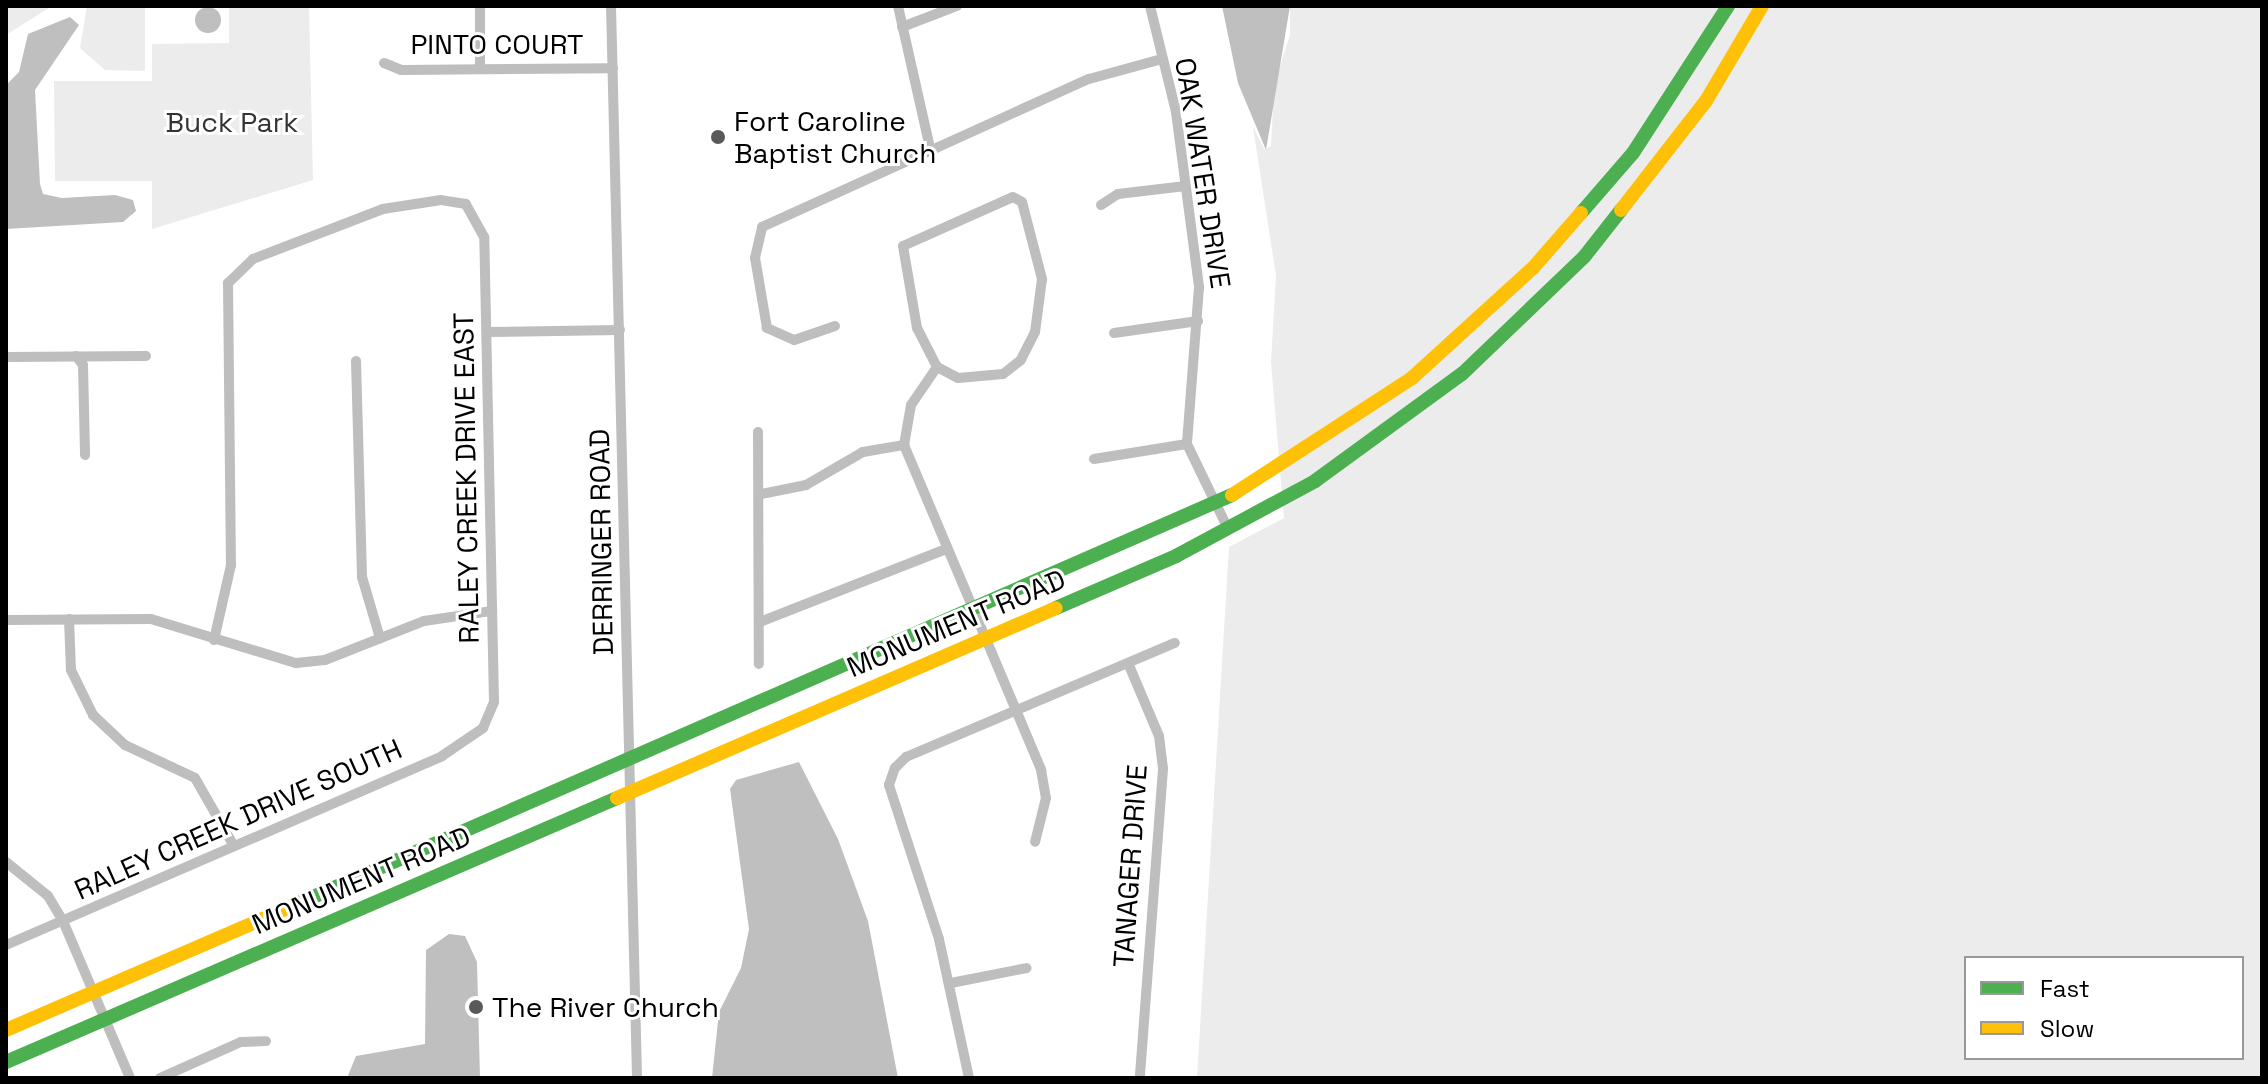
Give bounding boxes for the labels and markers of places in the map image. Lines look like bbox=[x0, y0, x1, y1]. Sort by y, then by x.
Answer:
place label: Fort Caroline Baptist Church bbox=[734, 104, 936, 170]
marker: Fort Caroline Baptist Church bbox=[709, 128, 727, 146]
place label: The River Church bbox=[492, 990, 719, 1024]
marker: The River Church bbox=[467, 998, 485, 1016]

